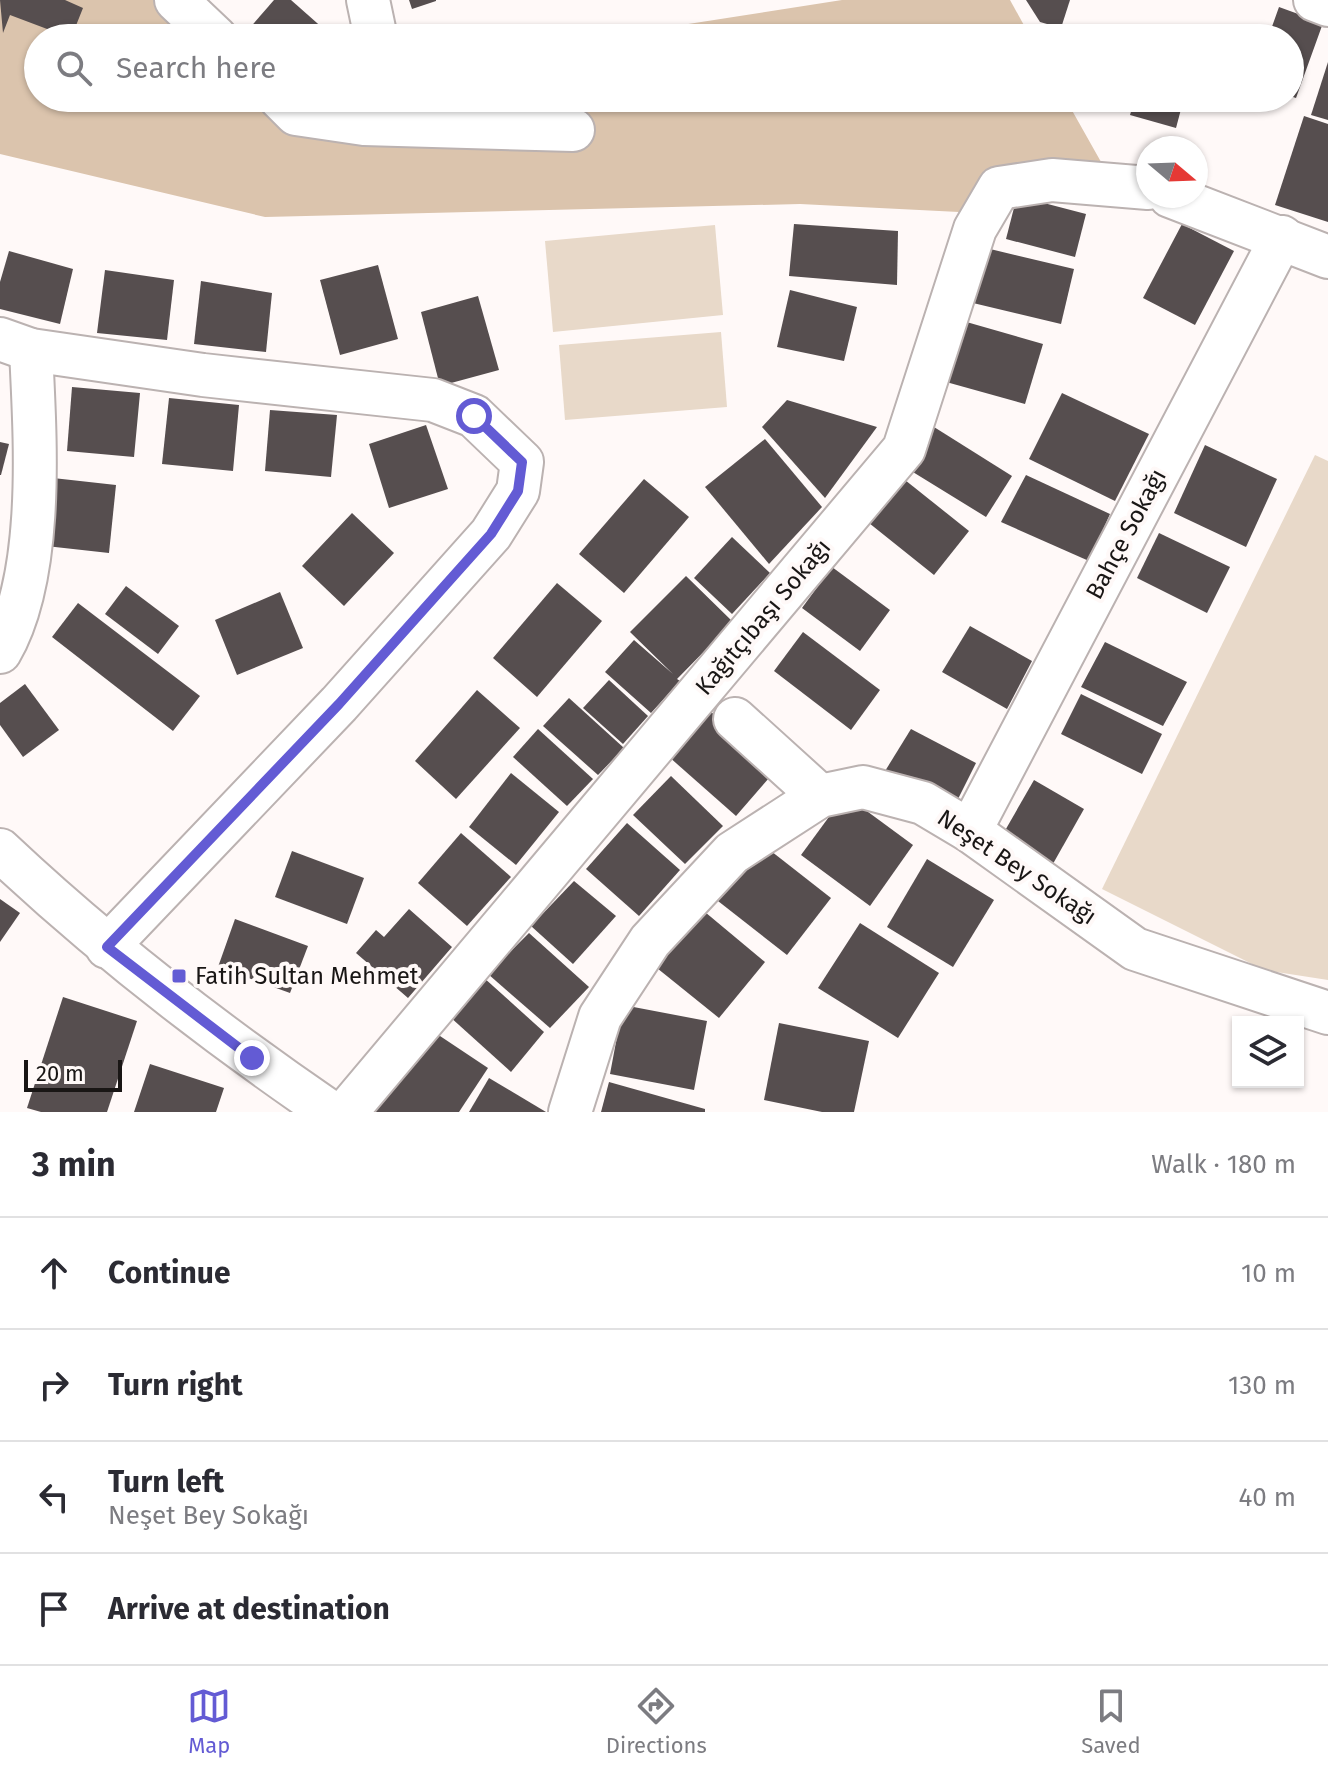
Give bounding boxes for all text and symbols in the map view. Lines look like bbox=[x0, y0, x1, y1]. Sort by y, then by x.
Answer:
search box bbox=[24, 24, 1304, 112]
icon: search bbox=[52, 46, 96, 90]
text: Search here bbox=[116, 50, 276, 86]
north arrow bbox=[1136, 136, 1208, 208]
route start bbox=[456, 398, 492, 434]
street label: Bahçe Sokağı bbox=[1080, 464, 1172, 604]
street label: Kağıtçıbaşı Sokağı bbox=[690, 533, 836, 701]
street label: Neşet Bey Sokağı bbox=[932, 803, 1102, 931]
place label: Fatih Sultan Mehmet bbox=[195, 962, 419, 990]
marker: Fatih Sultan Mehmet bbox=[170, 967, 188, 985]
map controls bbox=[1232, 1016, 1304, 1088]
button: layers bbox=[1232, 1016, 1304, 1088]
route end bbox=[234, 1040, 270, 1076]
scale bar bbox=[24, 1056, 122, 1092]
text: 20 m bbox=[36, 1060, 84, 1087]
text: 3 min bbox=[32, 1144, 116, 1185]
text: Walk · 180 m bbox=[1151, 1149, 1296, 1180]
icon: ahead bbox=[32, 1251, 76, 1295]
text: Continue bbox=[108, 1255, 231, 1291]
text: 10 m bbox=[1241, 1258, 1296, 1289]
icon: right bbox=[32, 1363, 76, 1407]
text: Turn right bbox=[108, 1367, 243, 1403]
text: 130 m bbox=[1228, 1370, 1296, 1401]
text: Turn left bbox=[108, 1464, 224, 1500]
icon: left bbox=[32, 1475, 76, 1519]
text: 40 m bbox=[1238, 1482, 1296, 1513]
text: Neşet Bey Sokağı bbox=[108, 1500, 309, 1531]
icon: arrive bbox=[32, 1587, 76, 1631]
text: Arrive at destination bbox=[108, 1591, 390, 1627]
tab: Map bbox=[187, 1684, 231, 1759]
tab: Directions bbox=[606, 1684, 707, 1759]
tab: Saved bbox=[1081, 1684, 1141, 1759]

